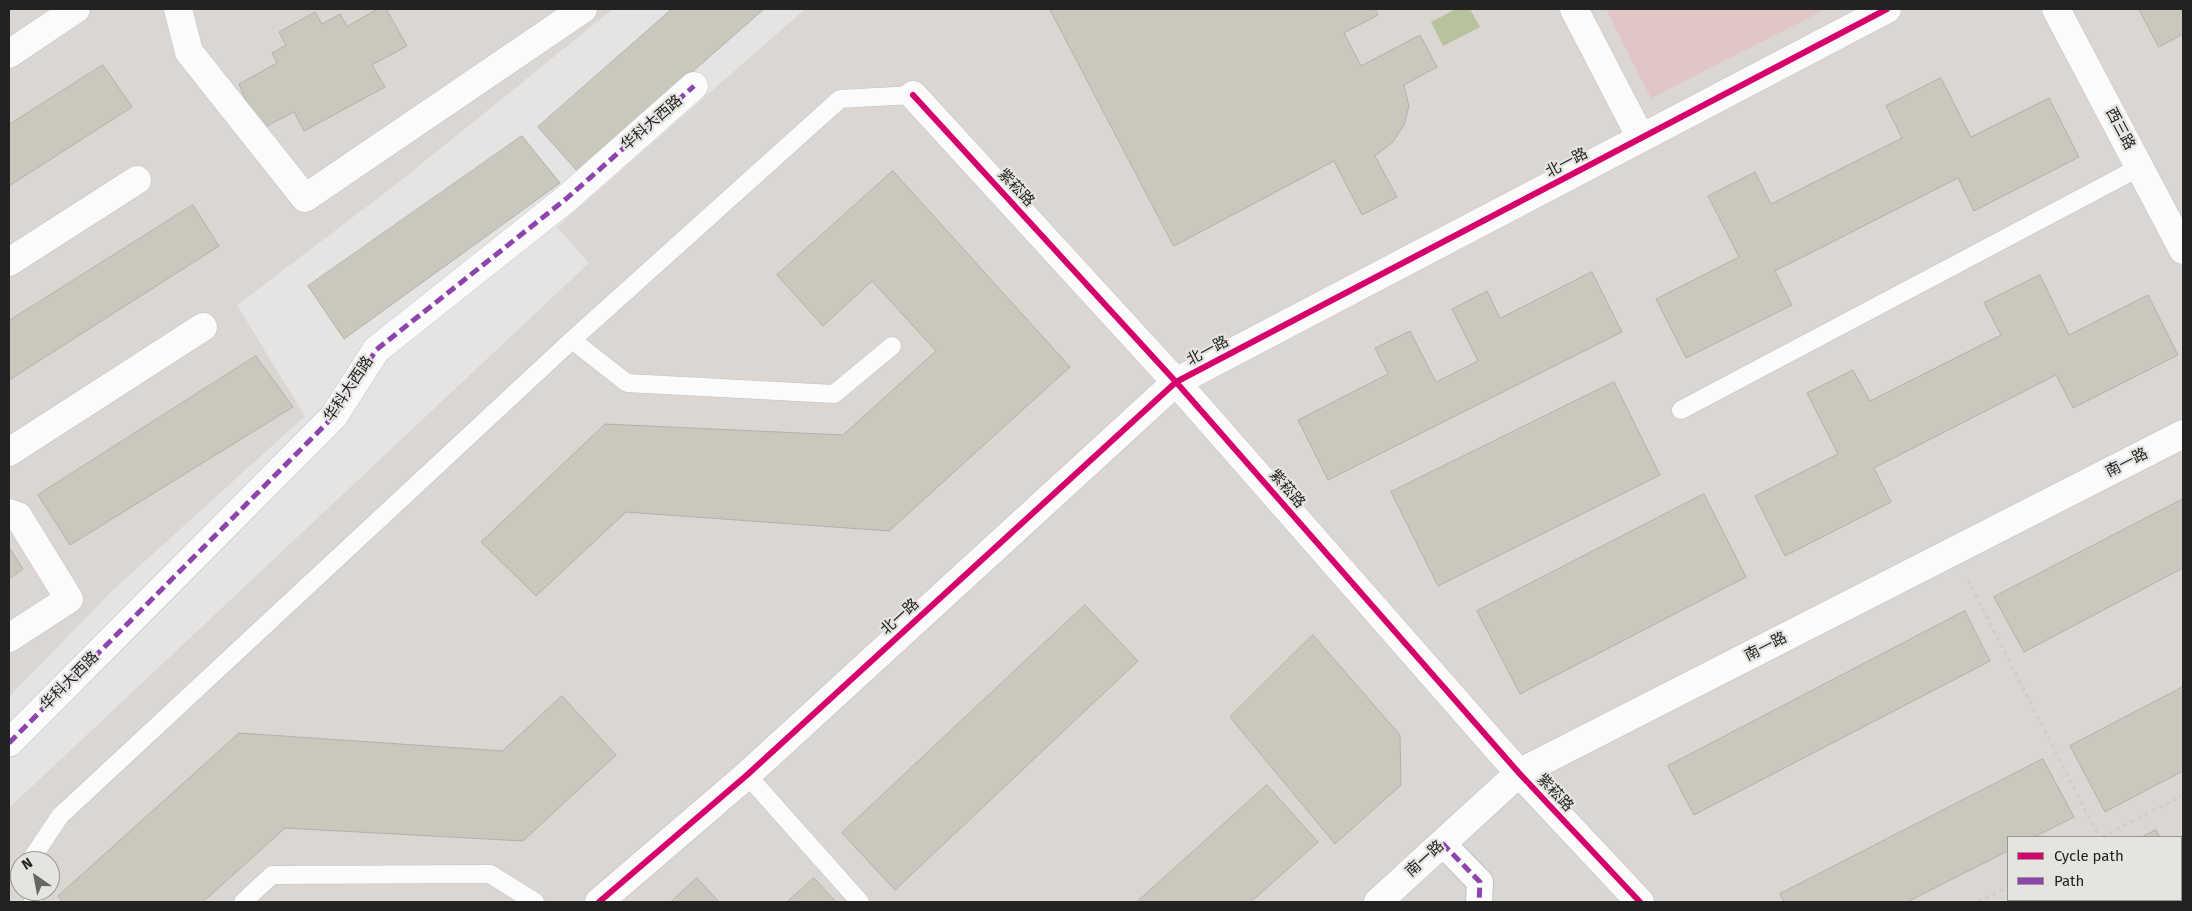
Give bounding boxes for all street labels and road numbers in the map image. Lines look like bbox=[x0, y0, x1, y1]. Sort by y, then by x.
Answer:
street label: 华科大西路 bbox=[618, 92, 686, 154]
street label: 西三路 bbox=[2101, 105, 2139, 153]
street label: 北一路 bbox=[1543, 144, 1591, 182]
street label: 紫菘路 bbox=[994, 165, 1038, 211]
street label: 北一路 bbox=[1184, 332, 1232, 370]
street label: 华科大西路 bbox=[321, 353, 377, 425]
street label: 南一路 bbox=[2103, 445, 2151, 481]
street label: 紫菘路 bbox=[1265, 466, 1309, 512]
street label: 北一路 bbox=[877, 595, 923, 639]
street label: 南一路 bbox=[1742, 629, 1790, 665]
street label: 华科大西路 bbox=[37, 648, 103, 714]
street label: 紫菘路 bbox=[1533, 770, 1577, 816]
street label: 南一路 bbox=[1402, 837, 1448, 881]

